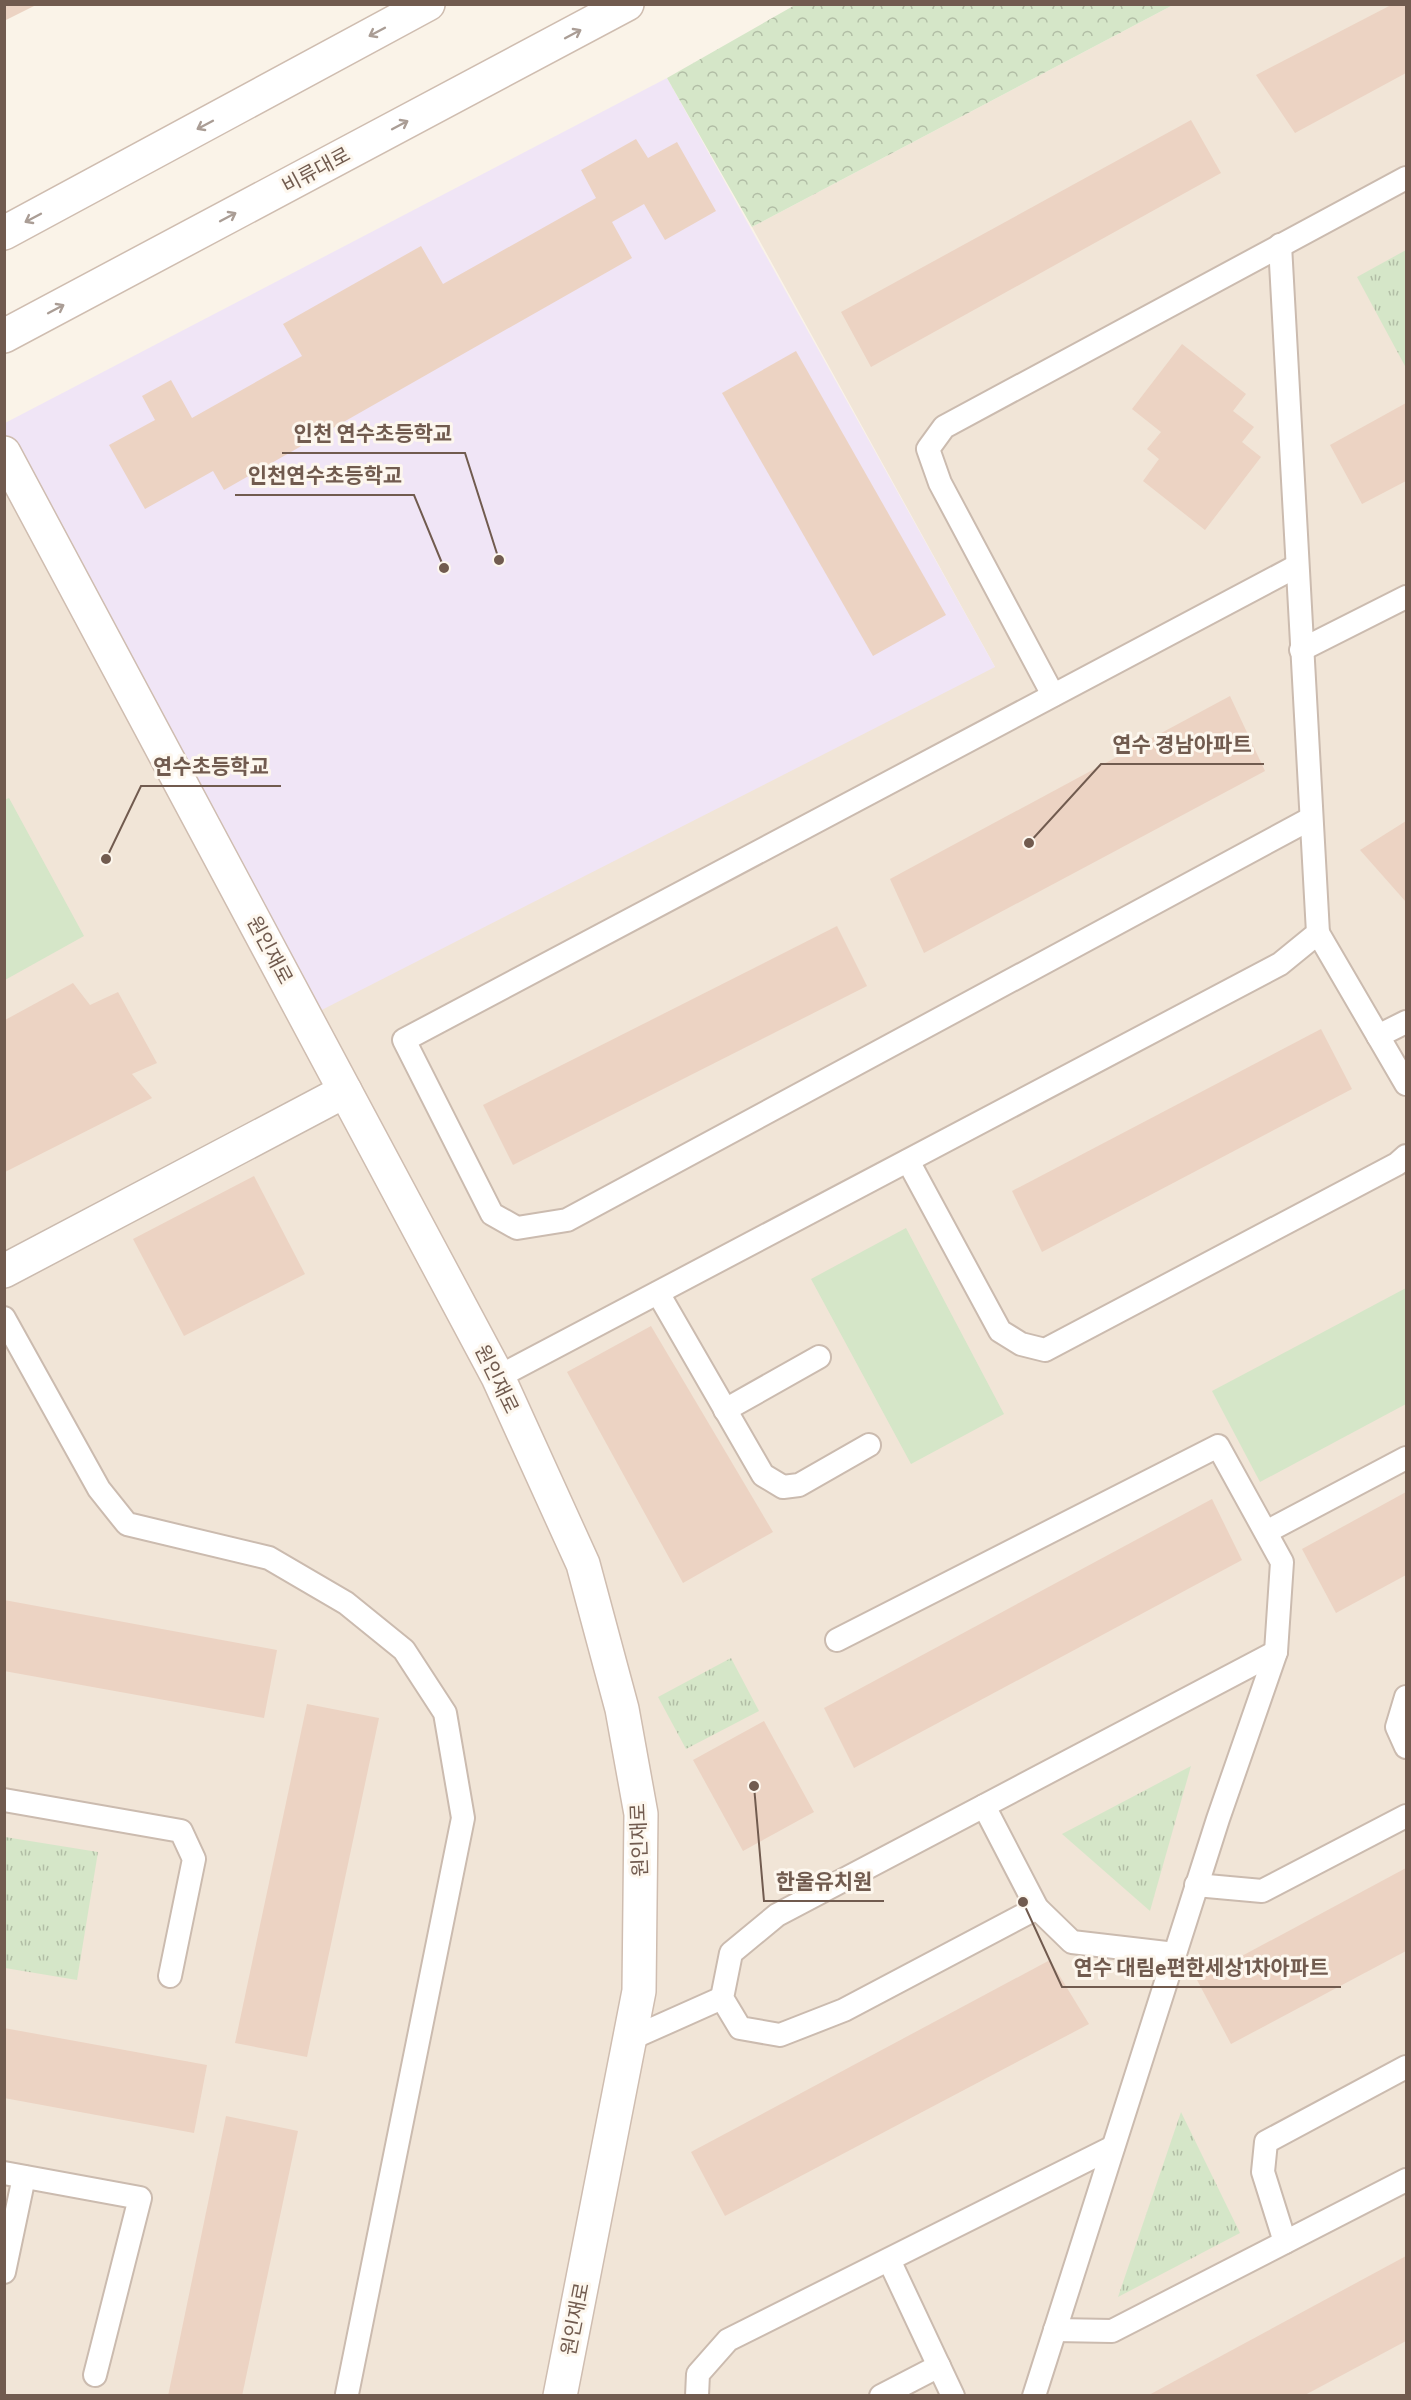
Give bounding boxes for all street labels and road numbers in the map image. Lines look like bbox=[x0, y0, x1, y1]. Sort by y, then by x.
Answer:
street label: 비류대로 bbox=[277, 141, 354, 197]
street label: 원인재로 bbox=[243, 911, 299, 988]
street label: 원인재로 bbox=[471, 1340, 525, 1417]
street label: 원인재로 bbox=[625, 1803, 651, 1877]
street label: 원인재로 bbox=[555, 2280, 593, 2357]

